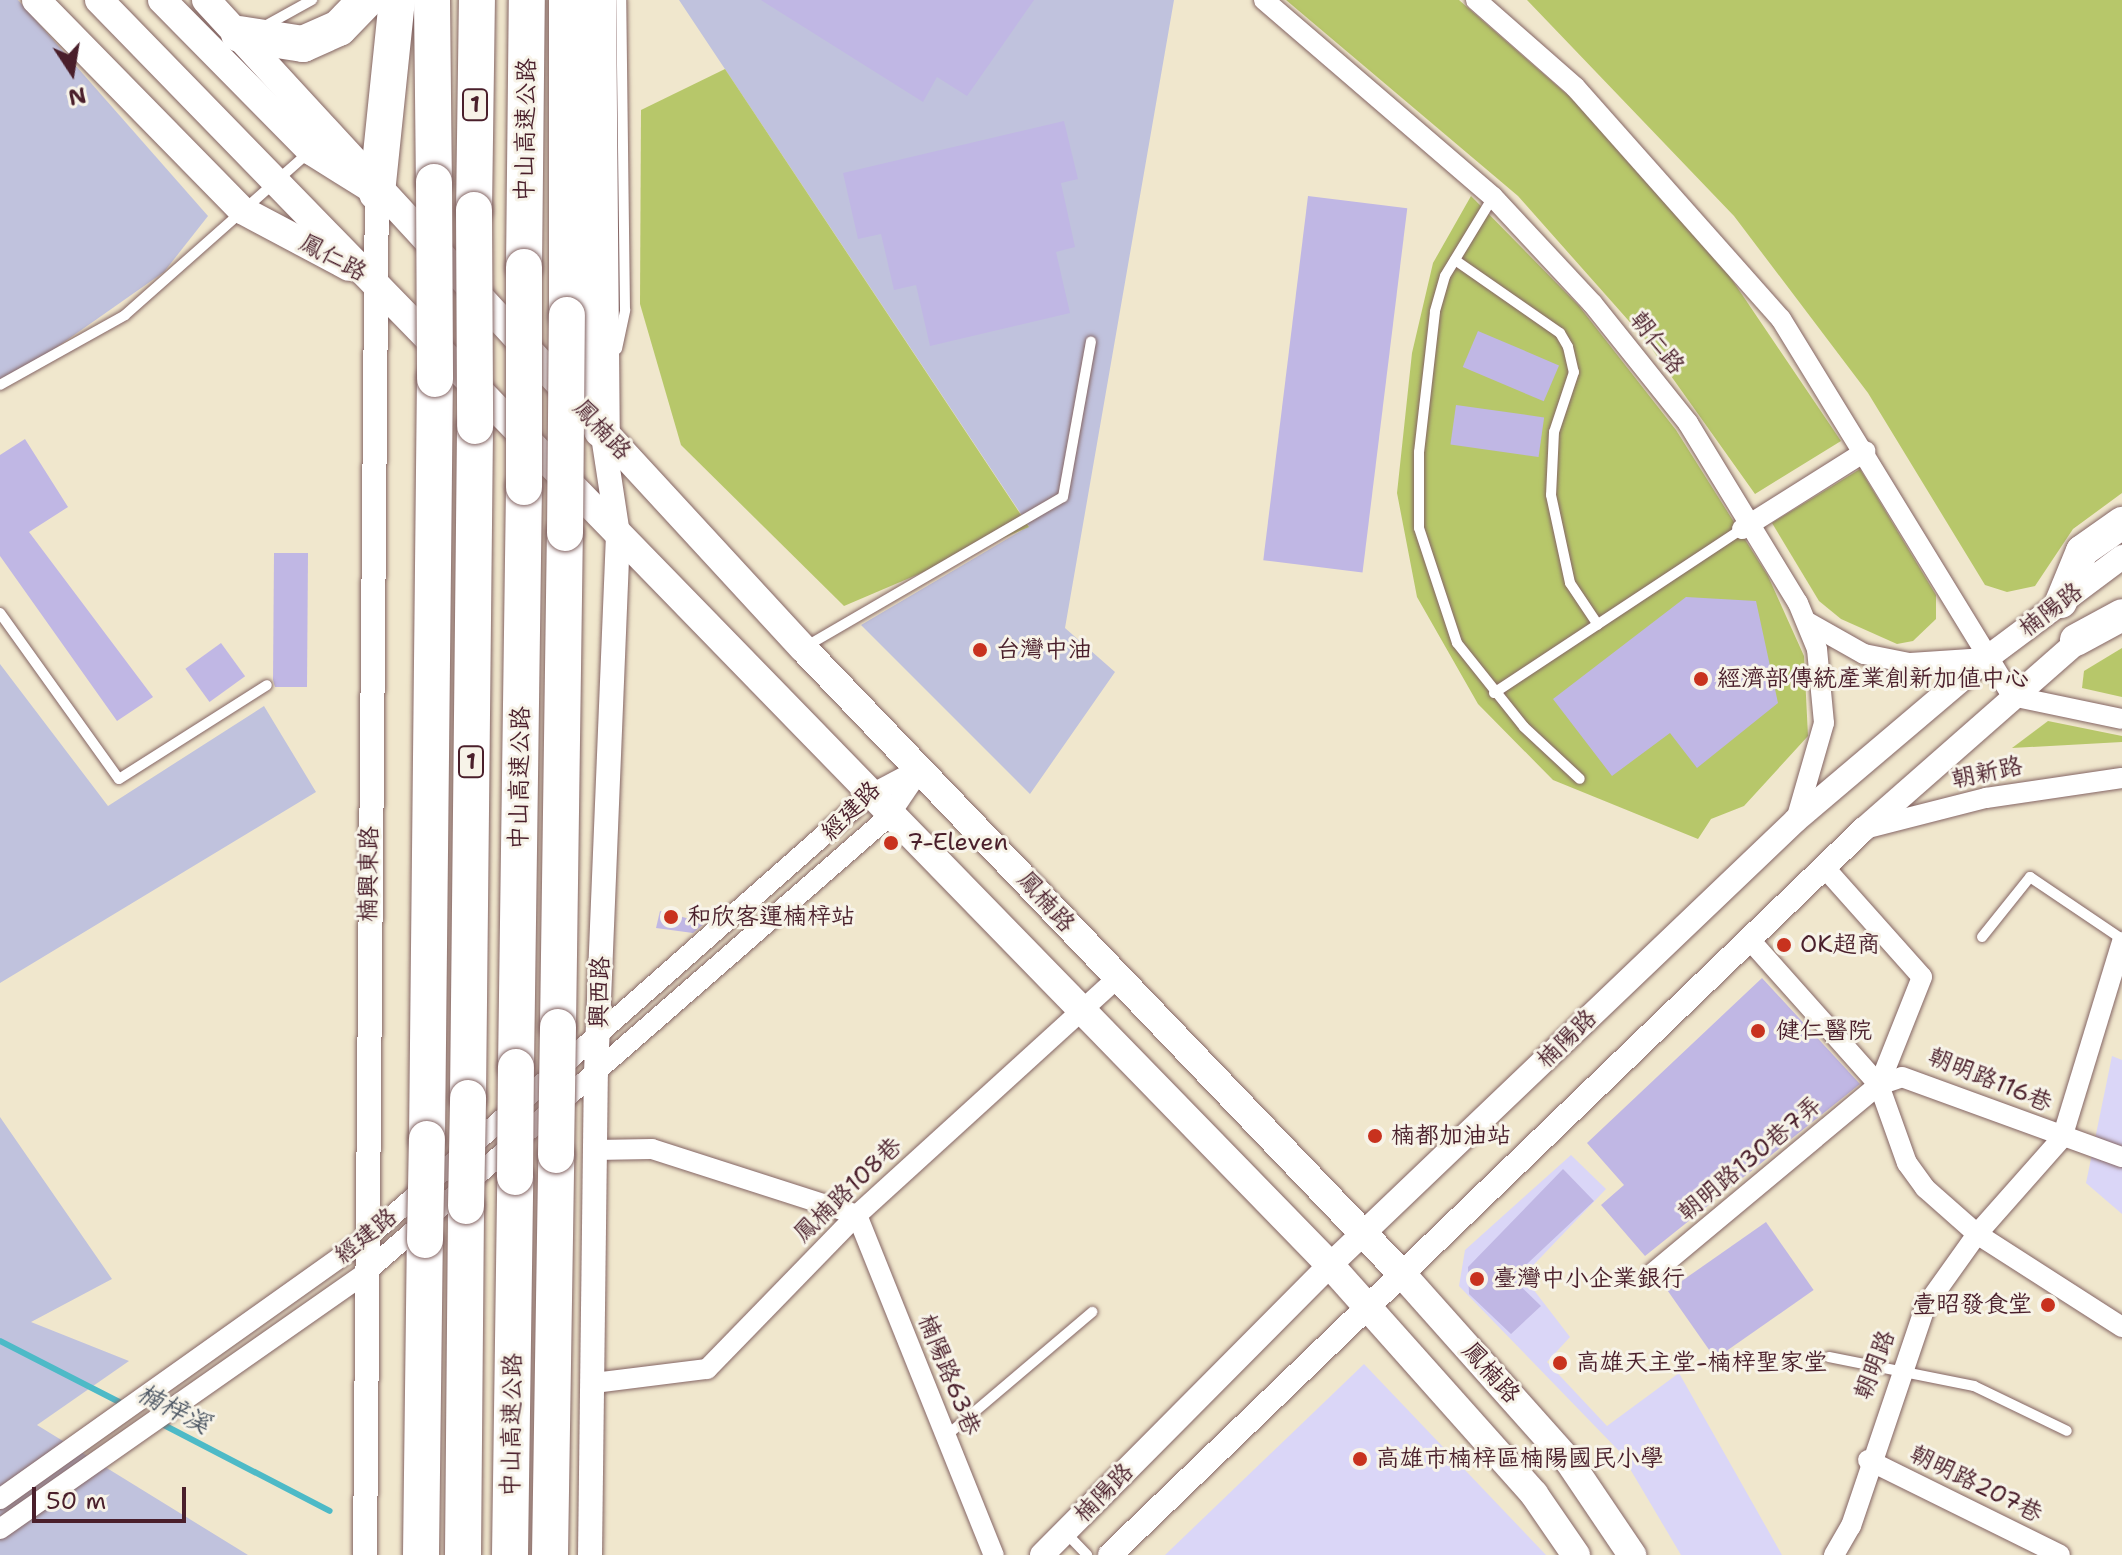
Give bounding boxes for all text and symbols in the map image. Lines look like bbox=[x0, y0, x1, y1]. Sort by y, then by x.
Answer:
north arrow bbox=[32, 32, 112, 112]
street label: 中山高速公路 bbox=[510, 58, 542, 202]
text: N bbox=[66, 80, 89, 112]
road number: 1 bbox=[461, 87, 489, 123]
street label: 鳳仁路 bbox=[294, 228, 372, 288]
street label: 朝仁路 bbox=[1623, 306, 1691, 380]
street label: 鳳楠路 bbox=[567, 394, 637, 466]
street label: 楠陽路 bbox=[2014, 577, 2088, 643]
place label: 台灣中油 bbox=[996, 636, 1092, 664]
marker: 台灣中油 bbox=[971, 641, 989, 659]
place label: 經濟部傳統產業創新加值中心 bbox=[1717, 665, 2029, 693]
marker: 經濟部傳統產業創新加值中心 bbox=[1692, 670, 1710, 688]
street label: 中山高速公路 bbox=[504, 706, 536, 850]
road number: 1 bbox=[457, 744, 485, 780]
street label: 朝新路 bbox=[1949, 751, 2025, 795]
street label: 經建路 bbox=[815, 775, 887, 847]
street label: 楠興東路 bbox=[354, 826, 384, 922]
place label: 7-Eleven bbox=[907, 829, 1008, 857]
marker: 7-Eleven bbox=[882, 834, 900, 852]
street label: 鳳楠路 bbox=[1011, 866, 1081, 938]
place label: 和欣客運楠梓站 bbox=[687, 903, 855, 931]
marker: 和欣客運楠梓站 bbox=[662, 908, 680, 926]
place label: OK超商 bbox=[1800, 931, 1881, 959]
marker: OK超商 bbox=[1775, 936, 1793, 954]
street label: 興西路 bbox=[584, 956, 616, 1028]
street label: 楠陽路 bbox=[1531, 1004, 1603, 1074]
place label: 健仁醫院 bbox=[1776, 1017, 1872, 1045]
marker: 健仁醫院 bbox=[1747, 1020, 1769, 1042]
street label: 朝明路116巷 bbox=[1924, 1042, 2056, 1118]
street label: 朝明路130巷7弄 bbox=[1672, 1090, 1828, 1228]
place label: 楠都加油站 bbox=[1391, 1122, 1511, 1150]
marker: 楠都加油站 bbox=[1366, 1127, 1384, 1145]
street label: 鳳楠路108巷 bbox=[788, 1131, 908, 1249]
street label: 經建路 bbox=[329, 1202, 403, 1270]
place label: 臺灣中小企業銀行 bbox=[1493, 1265, 1685, 1293]
marker: 臺灣中小企業銀行 bbox=[1468, 1270, 1486, 1288]
place label: 壹昭發食堂 bbox=[1912, 1291, 2032, 1319]
marker: 壹昭發食堂 bbox=[2039, 1296, 2057, 1314]
street label: 楠陽路63巷 bbox=[912, 1310, 986, 1440]
street label: 朝明路 bbox=[1849, 1326, 1901, 1404]
street label: 鳳楠路 bbox=[1456, 1337, 1526, 1409]
place label: 高雄天主堂-楠梓聖家堂 bbox=[1576, 1349, 1828, 1377]
street label: 中山高速公路 bbox=[496, 1353, 528, 1497]
marker: 高雄天主堂-楠梓聖家堂 bbox=[1551, 1354, 1569, 1372]
water label: 楠梓溪 bbox=[132, 1376, 216, 1440]
street label: 朝明路207巷 bbox=[1905, 1439, 2047, 1529]
place label: 高雄市楠梓區楠陽國民小學 bbox=[1376, 1445, 1664, 1473]
marker: 高雄市楠梓區楠陽國民小學 bbox=[1351, 1450, 1369, 1468]
street label: 楠陽路 bbox=[1068, 1457, 1140, 1529]
scale bar bbox=[36, 1471, 190, 1521]
text: 50 m bbox=[46, 1485, 106, 1517]

